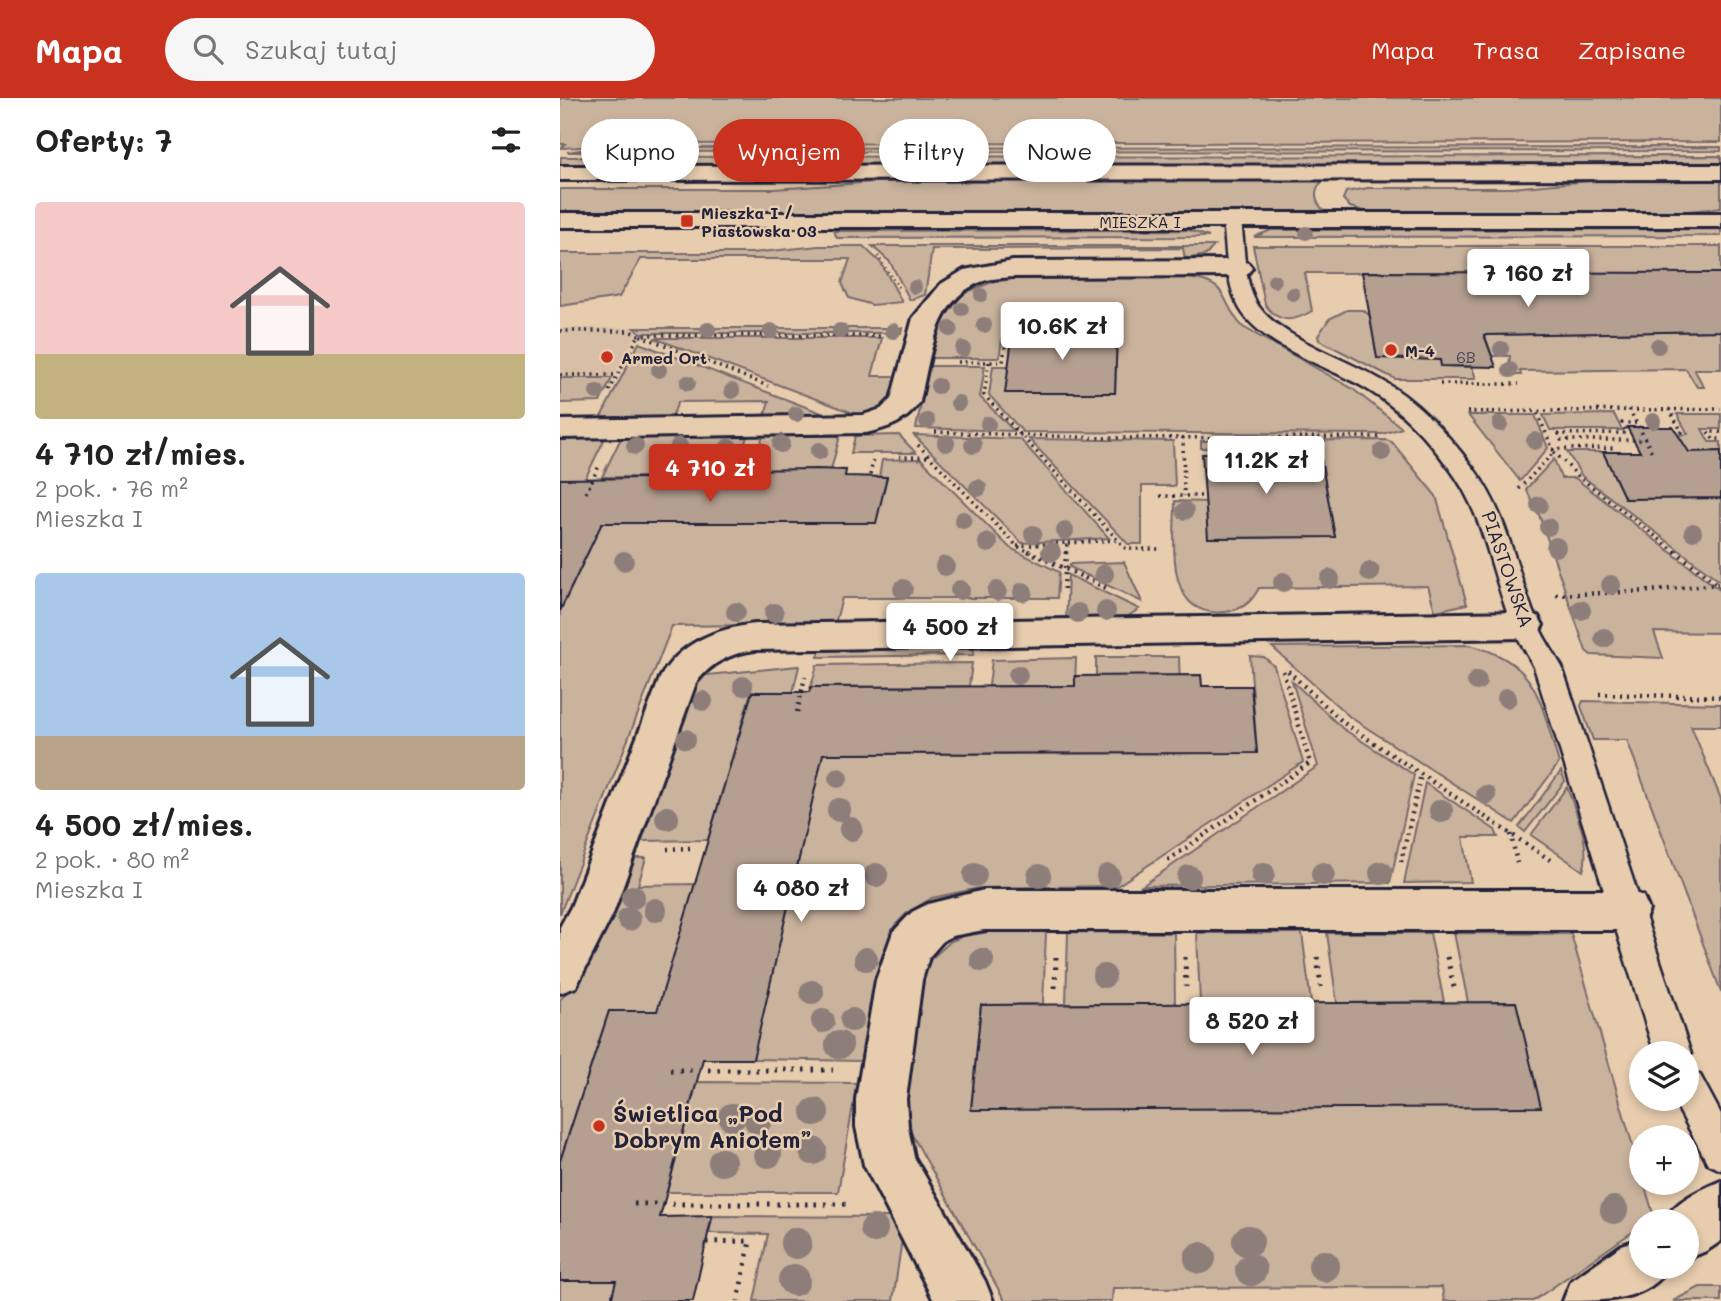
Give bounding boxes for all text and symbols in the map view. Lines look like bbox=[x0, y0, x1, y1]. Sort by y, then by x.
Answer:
search box bbox=[165, 18, 655, 81]
text: Mapa bbox=[35, 28, 123, 71]
icon: search bbox=[189, 30, 227, 68]
text: Szukaj tutaj bbox=[245, 32, 397, 66]
text: Mapa bbox=[1371, 34, 1435, 65]
text: Trasa bbox=[1473, 34, 1540, 65]
text: Zapisane bbox=[1578, 34, 1686, 65]
chip: Kupno bbox=[581, 119, 699, 182]
chip: Wynajem bbox=[713, 119, 865, 182]
chip: Filtry bbox=[879, 119, 989, 182]
chip: Nowe bbox=[1003, 119, 1116, 182]
text: Oferty: 7 bbox=[35, 120, 172, 160]
icon: filters bbox=[487, 121, 525, 159]
place label: Mieszka I / Piastowska 03 bbox=[701, 202, 817, 241]
street label: MIESZKA I bbox=[1099, 211, 1181, 232]
marker: Mieszka I / Piastowska 03 bbox=[679, 213, 695, 229]
icon: home bbox=[217, 248, 343, 374]
pin: 7 160 zł bbox=[1456, 250, 1600, 309]
text: 7 160 zł bbox=[1483, 257, 1573, 287]
pin: 10.6K zł bbox=[990, 302, 1134, 362]
text: 10.6K zł bbox=[1017, 310, 1107, 340]
place label: M-4 bbox=[1405, 340, 1435, 361]
marker: M-4 bbox=[1383, 342, 1399, 358]
house number: 6B bbox=[1456, 346, 1476, 367]
place label: Armed Ort bbox=[621, 347, 707, 368]
marker: Armed Ort bbox=[599, 349, 615, 365]
text: 4 710 zł/mies. bbox=[35, 433, 246, 473]
pin: 11.2K zł bbox=[1194, 436, 1338, 496]
pin: 4 710 zł bbox=[638, 444, 782, 504]
text: 11.2K zł bbox=[1224, 444, 1309, 474]
text: 4 710 zł bbox=[665, 452, 755, 482]
text: 2 pok. · 76 m² bbox=[35, 473, 188, 503]
text: Mieszka I bbox=[35, 503, 143, 533]
street label: PIASTOWSKA bbox=[1476, 508, 1540, 630]
pin: 4 500 zł bbox=[878, 603, 1022, 663]
text: 4 500 zł bbox=[902, 611, 998, 641]
icon: home bbox=[217, 619, 343, 745]
text: 4 500 zł/mies. bbox=[35, 804, 253, 844]
text: 2 pok. · 80 m² bbox=[35, 844, 189, 874]
pin: 4 080 zł bbox=[729, 864, 873, 924]
text: 4 080 zł bbox=[753, 872, 849, 902]
text: Mieszka I bbox=[35, 874, 143, 904]
pin: 8 520 zł bbox=[1180, 998, 1324, 1057]
text: 8 520 zł bbox=[1205, 1005, 1299, 1035]
map controls bbox=[1629, 1041, 1699, 1279]
button: layers bbox=[1629, 1041, 1699, 1111]
place label: Świetlica „Pod Dobrym Aniołem” bbox=[613, 1098, 812, 1154]
marker: Świetlica „Pod Dobrym Aniołem” bbox=[591, 1118, 607, 1134]
button: + bbox=[1629, 1125, 1699, 1195]
button: − bbox=[1629, 1209, 1699, 1279]

